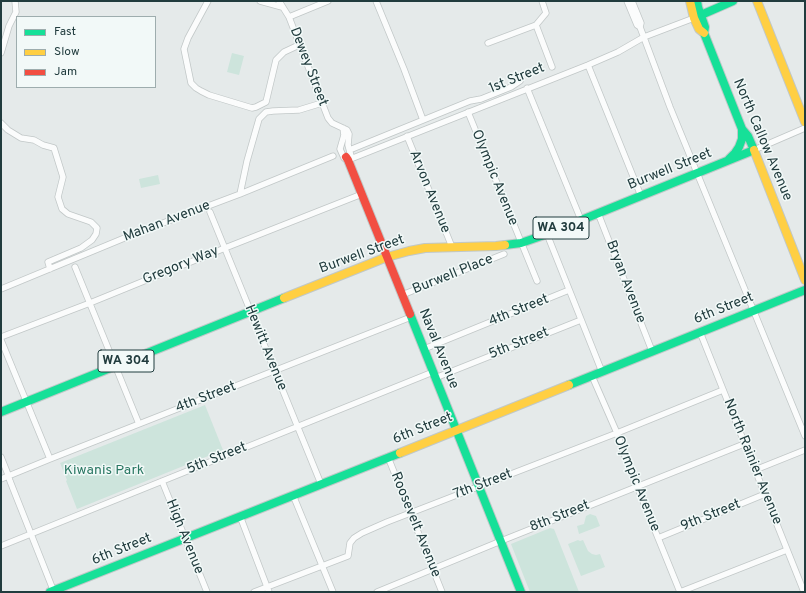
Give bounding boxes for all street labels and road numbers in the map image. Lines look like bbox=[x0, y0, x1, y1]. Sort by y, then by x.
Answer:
street label: Dewey Street bbox=[285, 25, 331, 109]
street label: 1st Street bbox=[487, 60, 547, 98]
street label: North Callow Avenue bbox=[729, 76, 795, 204]
street label: Olympic Avenue bbox=[467, 128, 521, 228]
street label: Burwell Street bbox=[625, 146, 715, 194]
street label: Arvon Avenue bbox=[405, 148, 453, 236]
street label: Mahan Avenue bbox=[121, 198, 213, 246]
road number: WA 304 bbox=[533, 217, 589, 239]
street label: Burwell Street bbox=[317, 232, 407, 278]
street label: Bryan Avenue bbox=[601, 238, 649, 326]
street label: Gregory Way bbox=[141, 243, 221, 289]
street label: Burwell Place bbox=[410, 251, 496, 299]
street label: 6th Street bbox=[692, 289, 756, 329]
street label: 4th Street bbox=[486, 291, 552, 331]
street label: Hewitt Avenue bbox=[240, 303, 290, 393]
street label: Naval Avenue bbox=[414, 307, 462, 391]
street label: 5th Street bbox=[486, 324, 552, 364]
road number: WA 304 bbox=[98, 350, 154, 372]
street label: 4th Street bbox=[173, 379, 239, 417]
street label: North Rainier Avenue bbox=[719, 397, 785, 527]
street label: 6th Street bbox=[391, 409, 455, 449]
street label: Olympic Avenue bbox=[609, 434, 663, 534]
street label: 5th Street bbox=[184, 439, 250, 479]
street label: 7th Street bbox=[451, 466, 515, 504]
street label: Roosevelt Avenue bbox=[386, 470, 444, 580]
street label: 9th Street bbox=[679, 496, 743, 536]
street label: High Avenue bbox=[161, 497, 207, 577]
street label: 8th Street bbox=[528, 497, 592, 537]
street label: 6th Street bbox=[90, 530, 154, 570]

